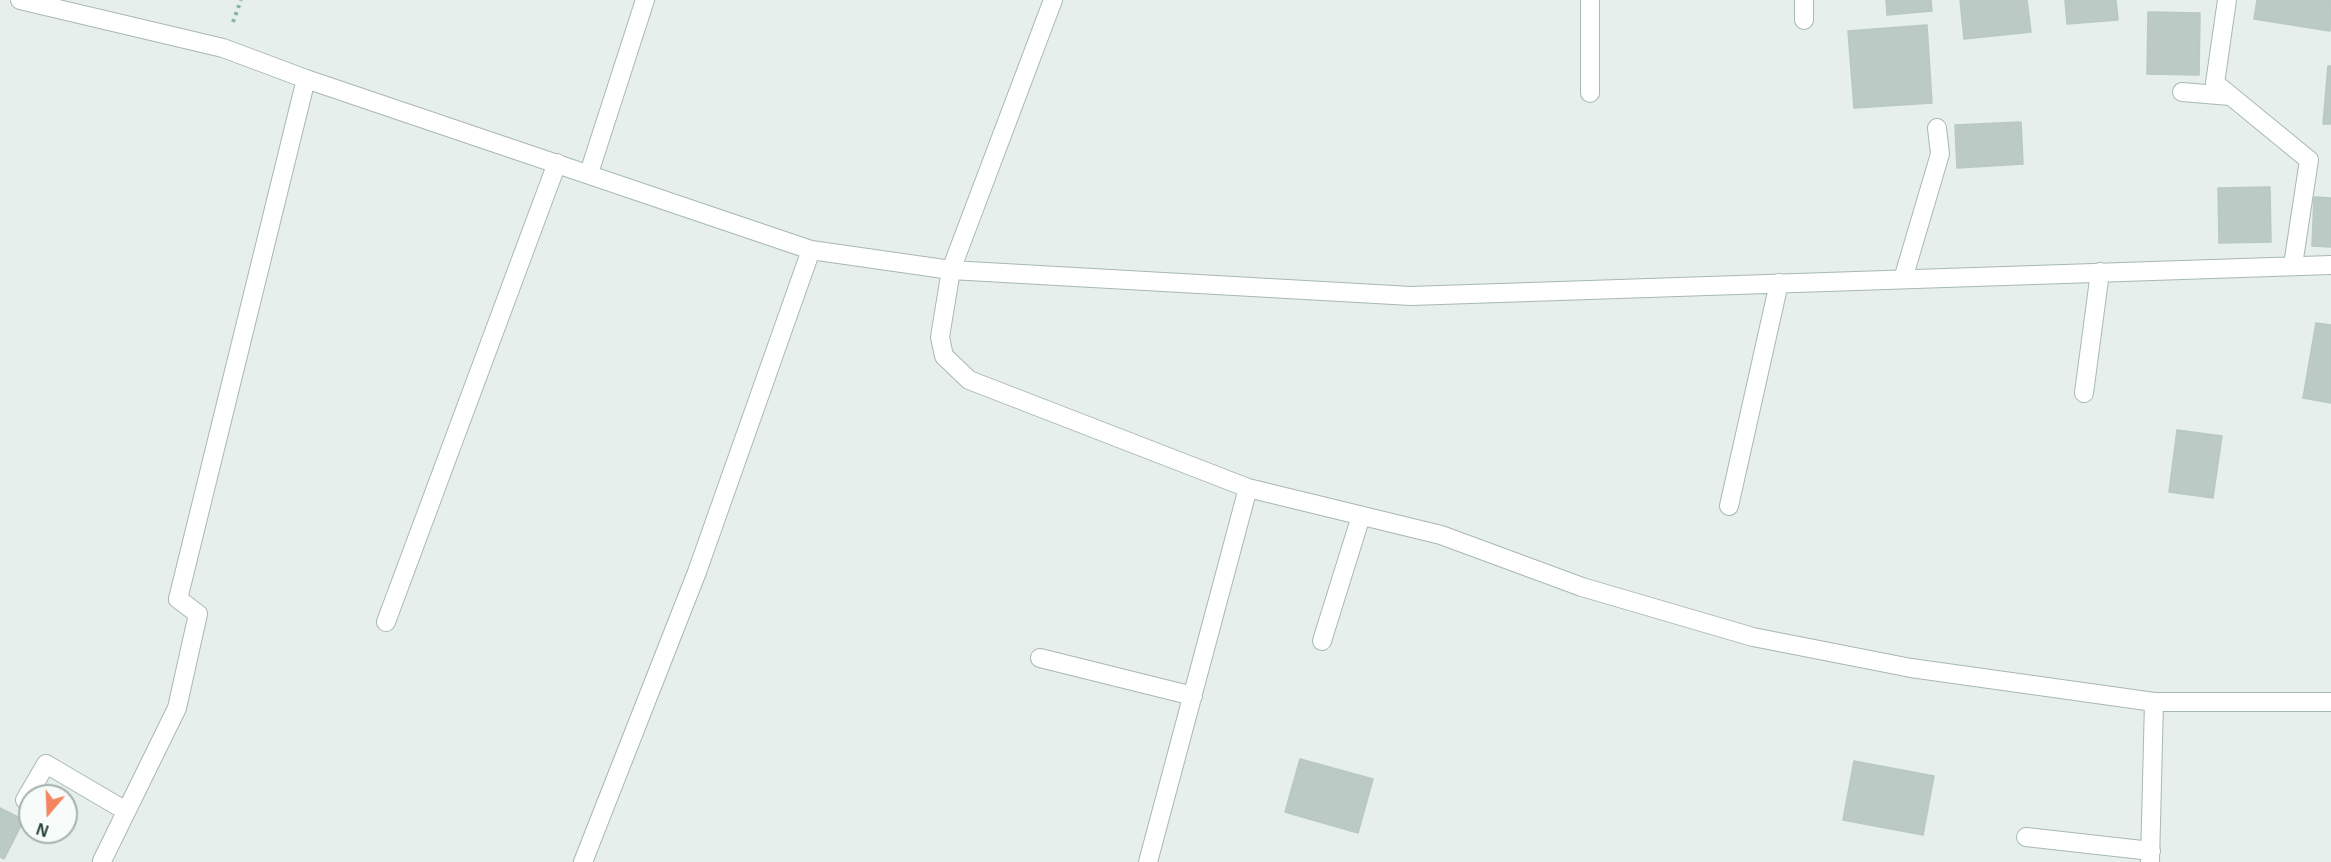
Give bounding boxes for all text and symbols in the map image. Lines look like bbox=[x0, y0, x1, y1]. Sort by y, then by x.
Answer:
north arrow bbox=[18, 784, 78, 844]
text: N bbox=[34, 820, 51, 840]

